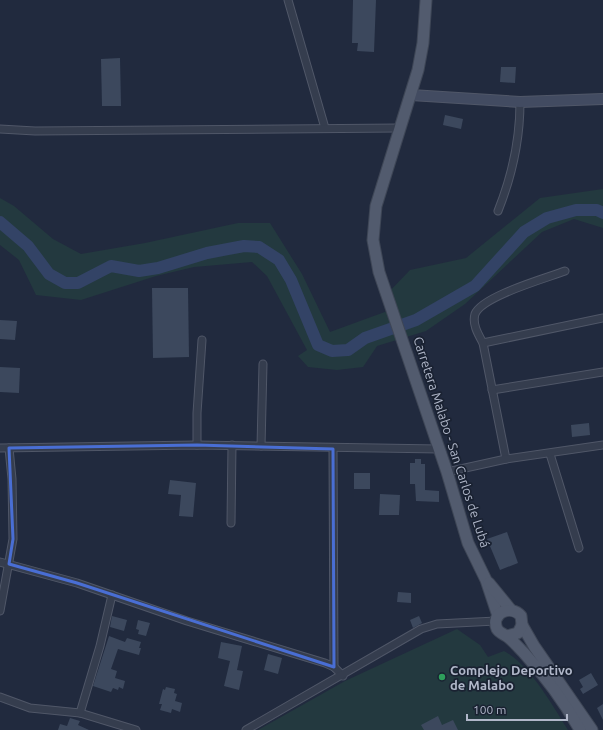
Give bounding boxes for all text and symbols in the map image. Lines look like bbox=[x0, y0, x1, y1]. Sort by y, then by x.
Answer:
street label: Carretera Malabo - San Carlos de Lubá bbox=[411, 335, 493, 549]
place label: Complejo Deportivo de Malabo bbox=[450, 663, 573, 692]
marker: Complejo Deportivo de Malabo bbox=[437, 672, 447, 682]
scale bar bbox=[467, 696, 567, 722]
text: 100 m bbox=[473, 703, 506, 716]

